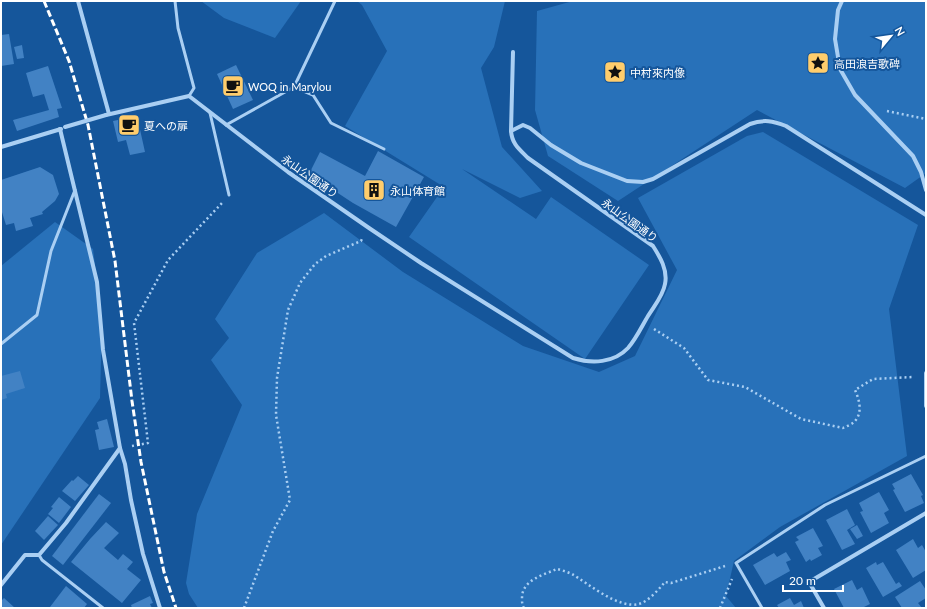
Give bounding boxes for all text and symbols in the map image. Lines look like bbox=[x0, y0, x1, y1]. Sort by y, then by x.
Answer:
north arrow bbox=[871, 16, 911, 56]
text: N bbox=[892, 24, 908, 38]
place icon: 高田浪吉歌碑 bbox=[805, 50, 831, 76]
place label: 高田浪吉歌碑 bbox=[834, 57, 900, 70]
place icon: 中村來内像 bbox=[602, 59, 628, 85]
place label: 中村來内像 bbox=[630, 66, 685, 79]
cafe icon: WOQ in Marylou bbox=[220, 73, 246, 99]
place label: WOQ in Marylou bbox=[248, 80, 331, 93]
cafe icon: 夏への扉 bbox=[116, 112, 142, 138]
place label: 夏への扉 bbox=[144, 119, 188, 132]
street label: 永山公園通り bbox=[279, 152, 341, 200]
building icon: 永山体育館 bbox=[361, 177, 387, 203]
place label: 永山体育館 bbox=[390, 184, 445, 197]
street label: 永山公園通り bbox=[599, 195, 661, 245]
scale bar bbox=[783, 567, 843, 593]
text: 20 m bbox=[789, 573, 816, 588]

